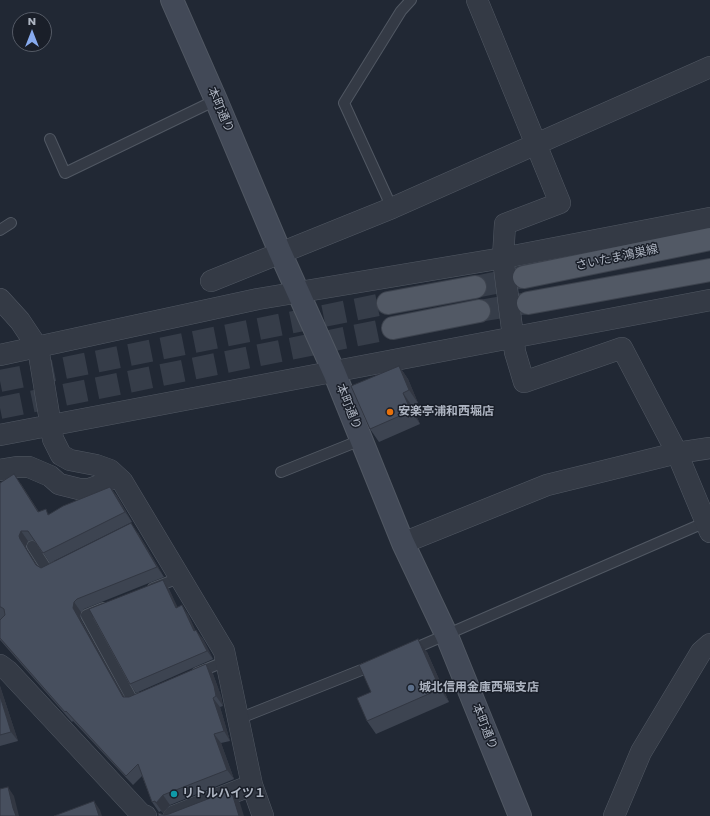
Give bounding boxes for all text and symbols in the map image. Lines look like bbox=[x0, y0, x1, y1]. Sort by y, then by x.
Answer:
north arrow bbox=[12, 12, 52, 52]
text: N bbox=[28, 13, 36, 29]
street label: 本町通り bbox=[204, 85, 236, 135]
street label: さいたま鴻巣線 bbox=[574, 242, 660, 274]
street label: 本町通り bbox=[332, 382, 364, 432]
place label: 安楽亭浦和西堀店 bbox=[398, 405, 494, 419]
marker: 安楽亭浦和西堀店 bbox=[385, 407, 395, 417]
place label: 城北信用金庫西堀支店 bbox=[419, 681, 539, 695]
marker: 城北信用金庫西堀支店 bbox=[406, 683, 416, 693]
street label: 本町通り bbox=[468, 702, 500, 752]
place label: リトルハイツ１ bbox=[182, 787, 266, 801]
marker: リトルハイツ１ bbox=[169, 789, 179, 799]

